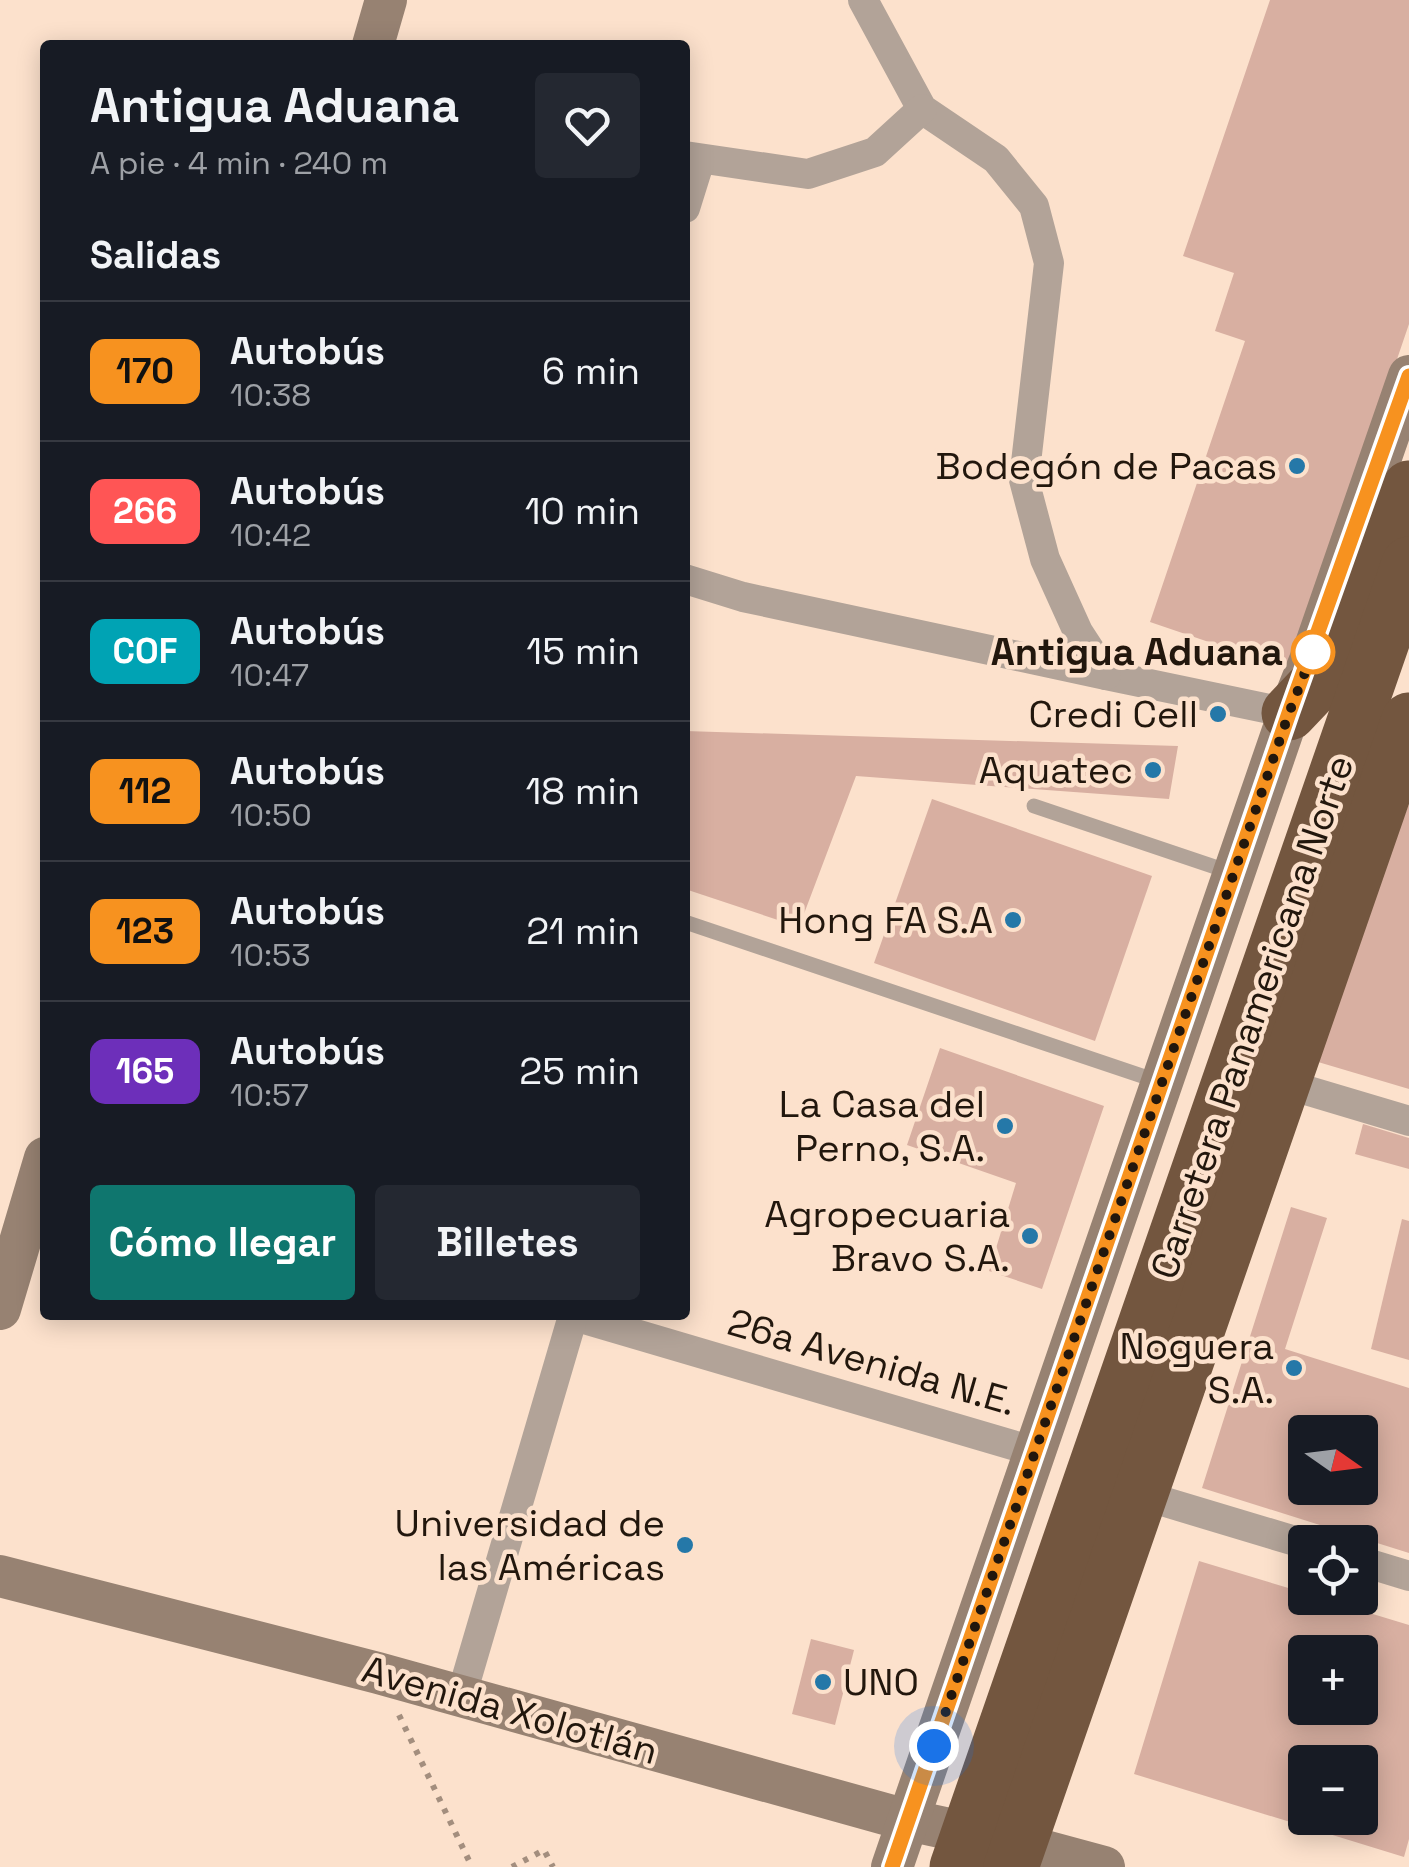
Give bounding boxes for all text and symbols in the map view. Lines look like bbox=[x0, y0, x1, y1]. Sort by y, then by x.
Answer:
button: heart bbox=[535, 73, 640, 178]
text: Antigua Aduana bbox=[90, 75, 459, 136]
text: A pie · 4 min · 240 m bbox=[90, 143, 388, 183]
text: Salidas bbox=[90, 231, 221, 279]
text: Autobús bbox=[230, 327, 385, 375]
text: 6 min bbox=[542, 347, 640, 395]
text: 170 bbox=[116, 349, 174, 393]
text: 10:38 bbox=[230, 375, 311, 415]
place label: Bodegón de Pacas bbox=[936, 442, 1277, 490]
marker: Bodegón de Pacas bbox=[1286, 455, 1308, 477]
text: Autobús bbox=[230, 467, 385, 515]
text: 10 min bbox=[525, 487, 640, 535]
text: 266 bbox=[113, 489, 177, 533]
text: 10:42 bbox=[230, 515, 311, 555]
text: Autobús bbox=[230, 607, 385, 655]
text: 15 min bbox=[526, 627, 640, 675]
place label: Antigua Aduana bbox=[991, 628, 1283, 676]
text: COF bbox=[113, 629, 177, 673]
marker: Antigua Aduana bbox=[1292, 631, 1334, 673]
text: 10:47 bbox=[230, 655, 309, 695]
place label: Credi Cell bbox=[1028, 690, 1198, 738]
marker: Credi Cell bbox=[1207, 703, 1229, 725]
place label: Aquatec bbox=[979, 746, 1133, 794]
text: Autobús bbox=[230, 747, 385, 795]
street label: Carretera Panamericana Norte bbox=[1140, 749, 1364, 1285]
marker: Aquatec bbox=[1142, 759, 1164, 781]
text: 18 min bbox=[525, 767, 640, 815]
text: 112 bbox=[119, 769, 171, 813]
text: 10:50 bbox=[230, 795, 312, 835]
text: Autobús bbox=[230, 887, 385, 935]
place label: Hong FA S.A bbox=[778, 896, 993, 944]
text: 21 min bbox=[526, 907, 640, 955]
text: 123 bbox=[116, 909, 174, 953]
marker: Hong FA S.A bbox=[1002, 909, 1024, 931]
text: 10:53 bbox=[230, 935, 310, 975]
text: Autobús bbox=[230, 1027, 385, 1075]
text: 25 min bbox=[519, 1047, 640, 1095]
text: 165 bbox=[116, 1049, 174, 1093]
text: 10:57 bbox=[230, 1075, 309, 1115]
place label: La Casa del Perno, S.A. bbox=[779, 1080, 985, 1172]
marker: La Casa del Perno, S.A. bbox=[994, 1115, 1016, 1137]
button: Cómo llegar bbox=[90, 1185, 355, 1300]
button: Billetes bbox=[375, 1185, 640, 1300]
place label: Agropecuaria Bravo S.A. bbox=[764, 1190, 1010, 1282]
marker: Agropecuaria Bravo S.A. bbox=[1019, 1225, 1041, 1247]
street label: 26a Avenida N.E. bbox=[722, 1298, 1022, 1426]
place label: Noguera S.A. bbox=[1120, 1322, 1274, 1414]
marker: Noguera S.A. bbox=[1283, 1357, 1305, 1379]
north arrow bbox=[1288, 1415, 1378, 1505]
map controls bbox=[1288, 1415, 1378, 1835]
place label: Universidad de las Américas bbox=[395, 1499, 665, 1591]
button: locate bbox=[1288, 1525, 1378, 1615]
marker: Universidad de las Américas bbox=[674, 1534, 696, 1556]
button: + bbox=[1288, 1635, 1378, 1725]
street label: Avenida Xolotlán bbox=[357, 1645, 663, 1775]
place label: UNO bbox=[843, 1658, 919, 1706]
marker: UNO bbox=[812, 1671, 834, 1693]
your location bbox=[909, 1721, 959, 1771]
button: − bbox=[1288, 1745, 1378, 1835]

